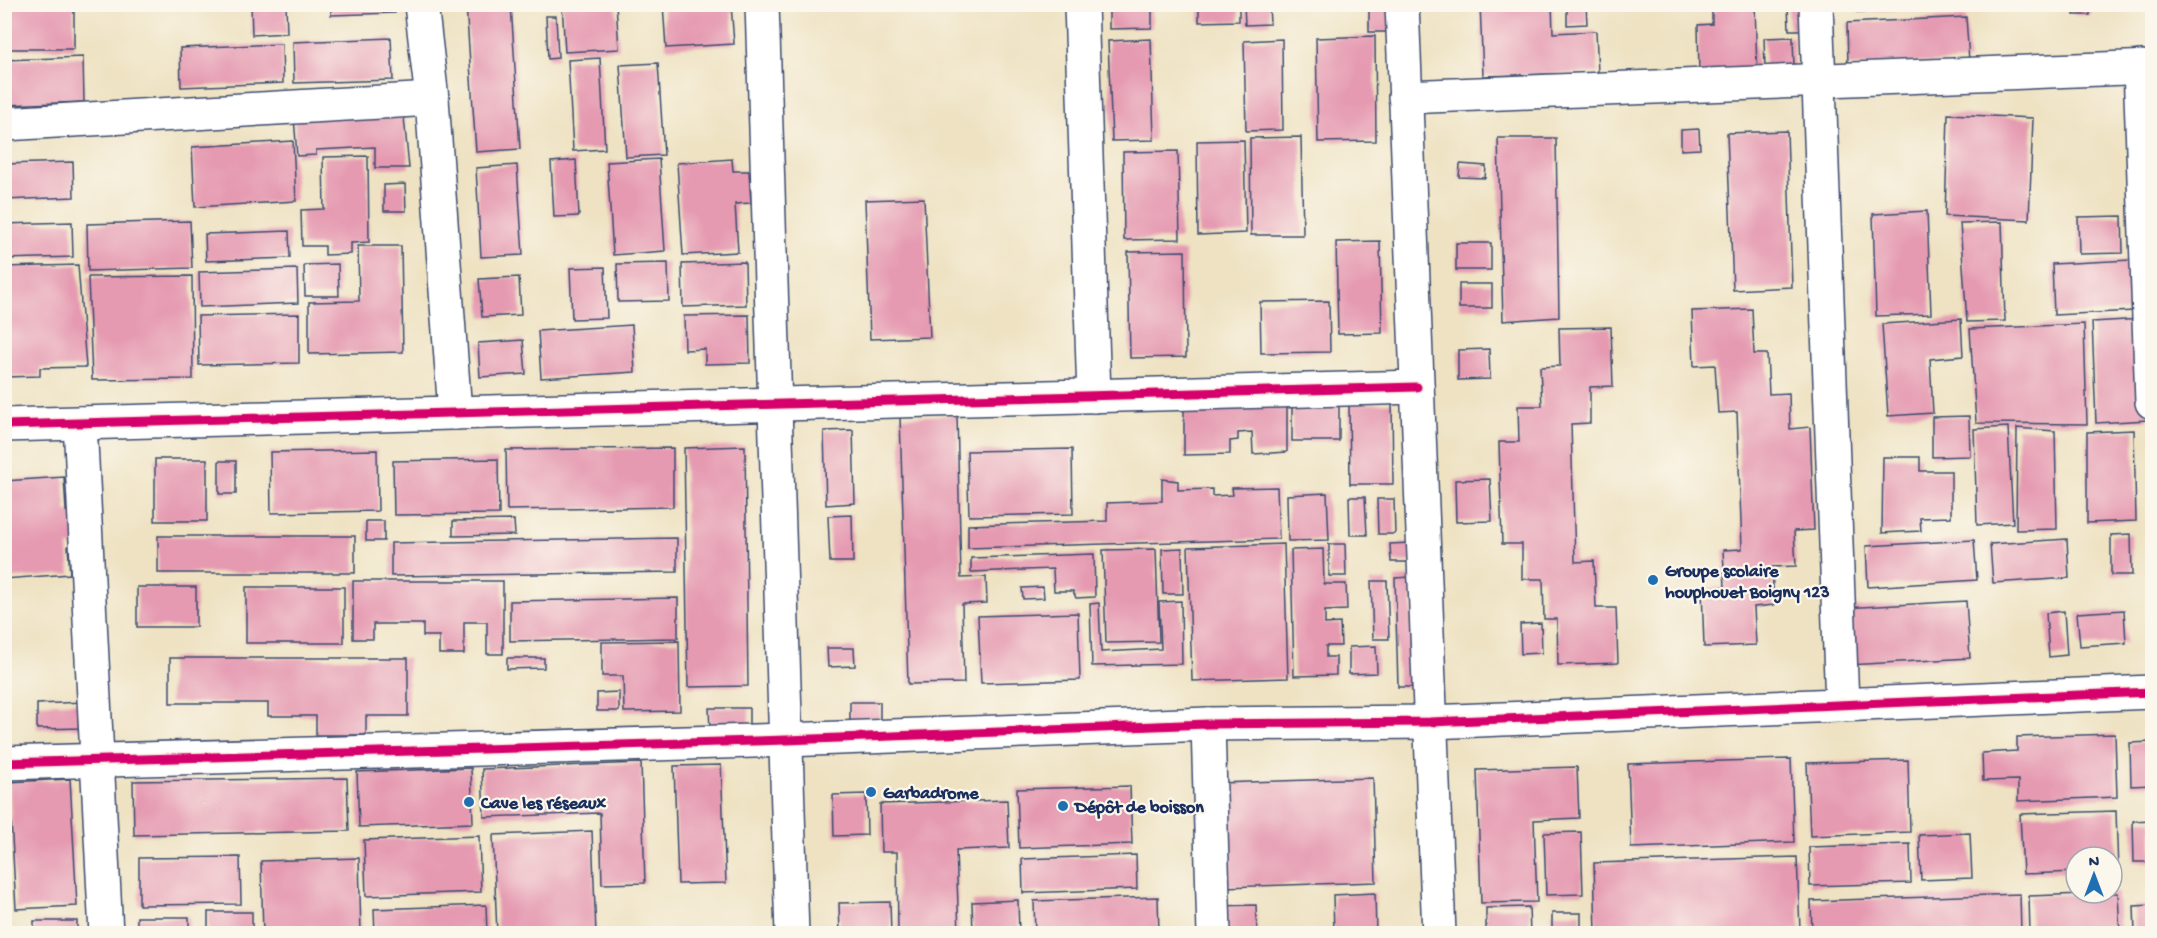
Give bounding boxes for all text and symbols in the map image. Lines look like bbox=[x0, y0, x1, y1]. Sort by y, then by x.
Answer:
place label: Groupe scolaire houphouet Boigny 123 bbox=[1665, 562, 1829, 604]
marker: Groupe scolaire houphouet Boigny 123 bbox=[1646, 573, 1660, 587]
place label: Garbadrome bbox=[883, 784, 979, 805]
marker: Garbadrome bbox=[864, 785, 878, 799]
place label: Cave les réseaux bbox=[480, 794, 606, 815]
marker: Cave les réseaux bbox=[462, 795, 476, 809]
place label: Dépôt de boisson bbox=[1073, 798, 1204, 819]
marker: Dépôt de boisson bbox=[1056, 799, 1070, 813]
north arrow bbox=[2064, 845, 2124, 905]
text: N bbox=[2089, 854, 2100, 873]

